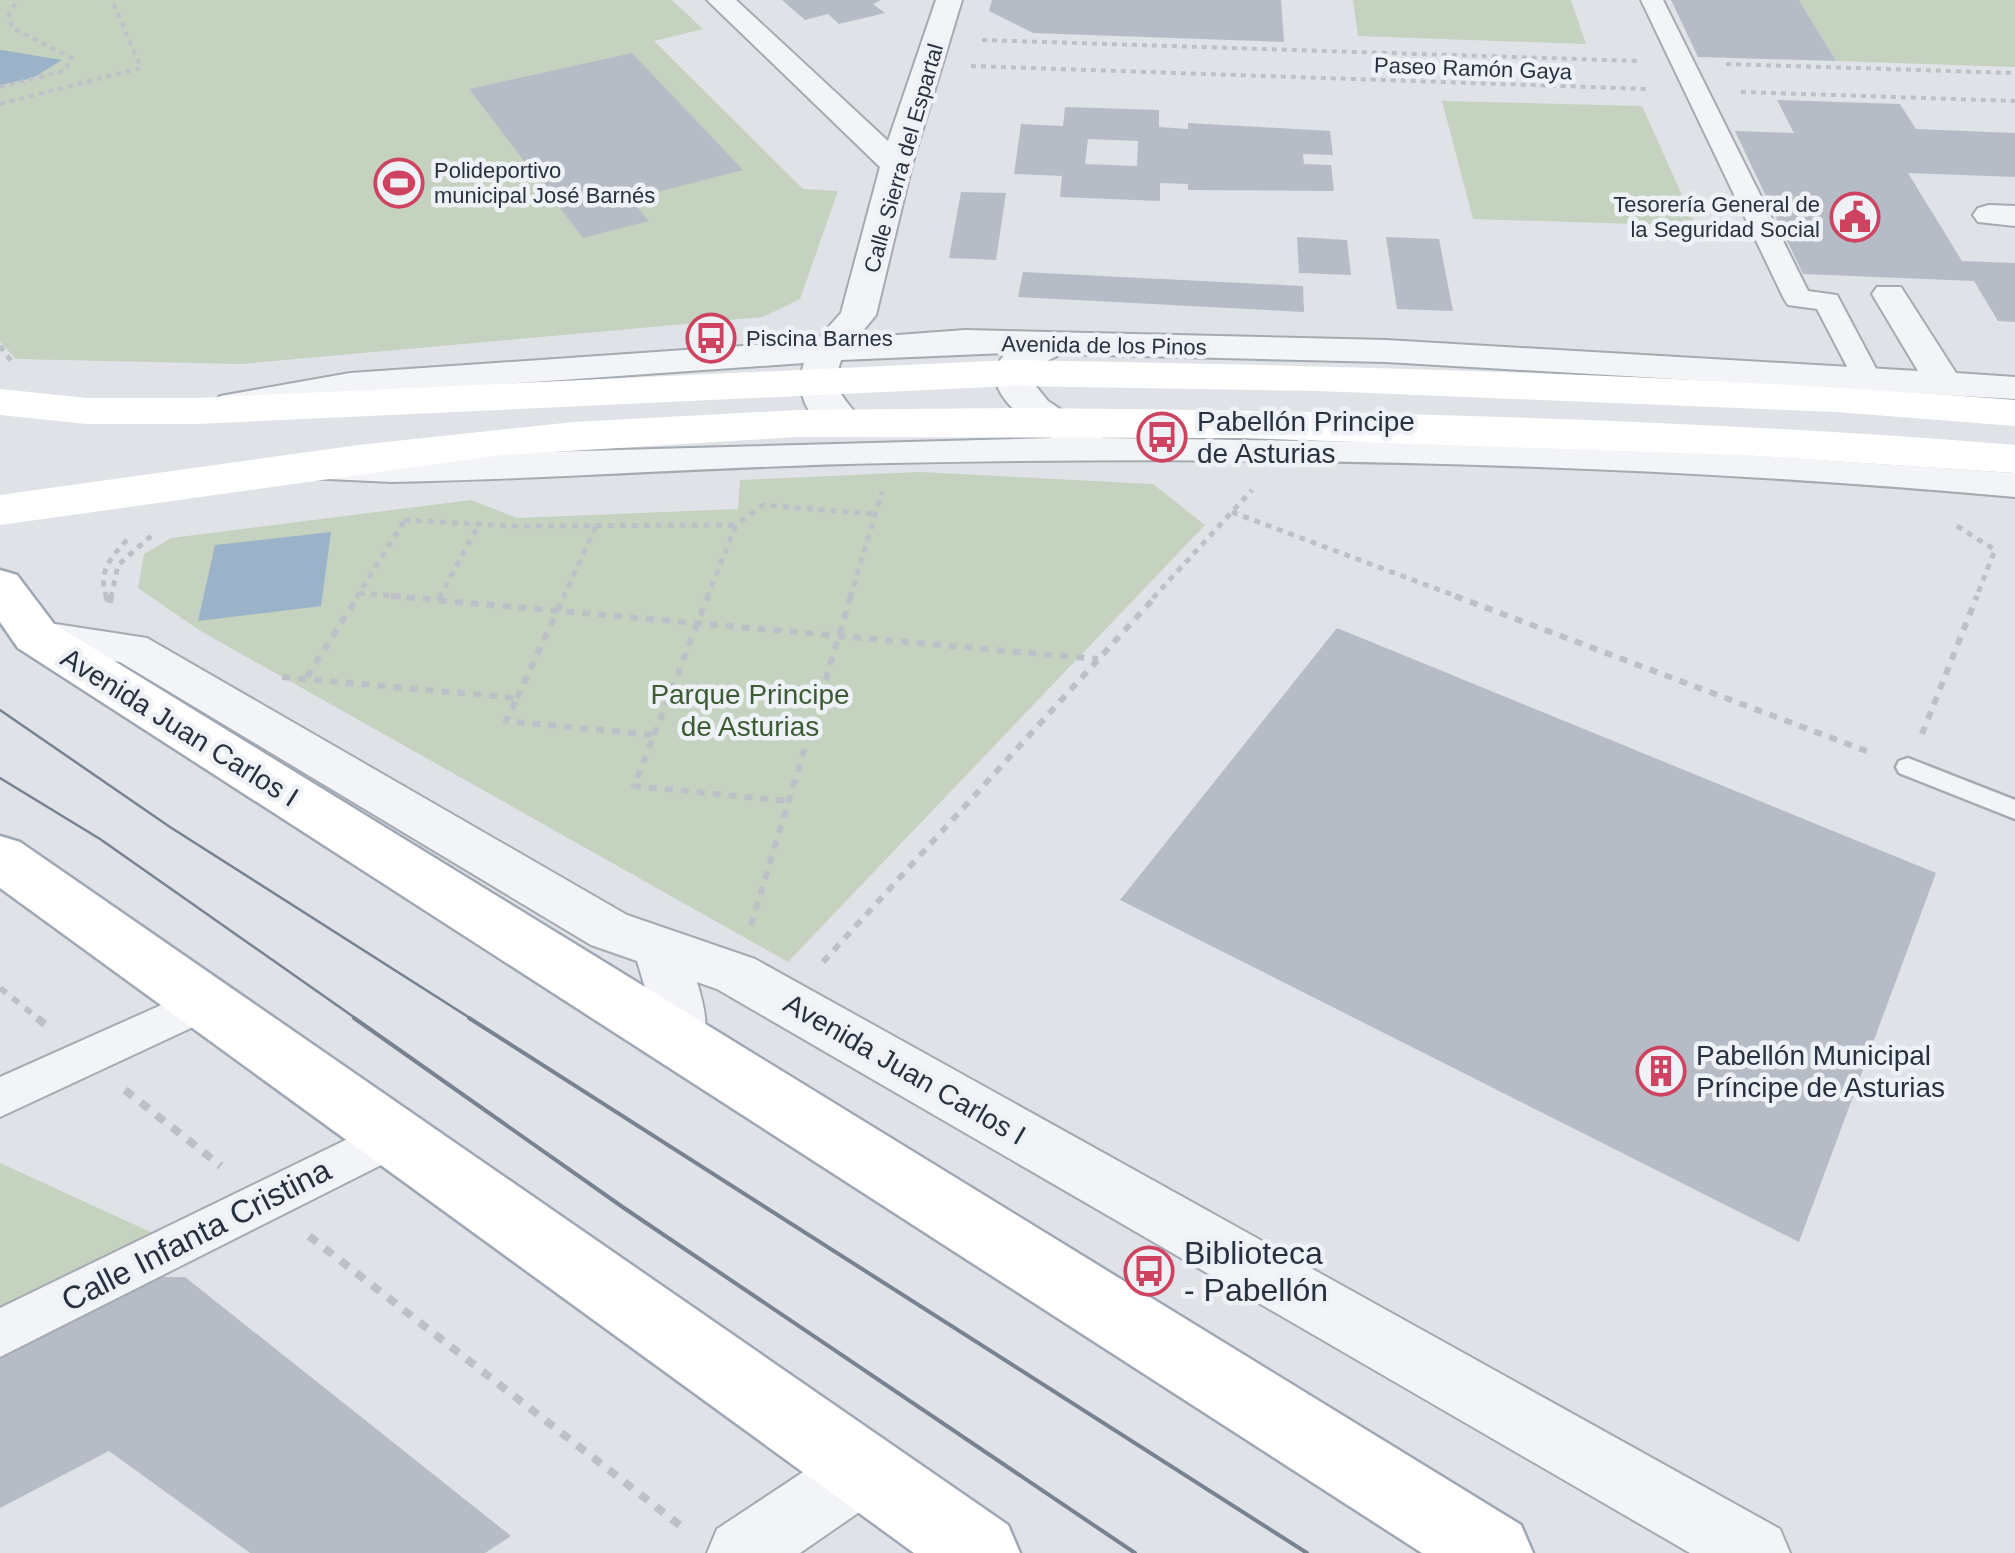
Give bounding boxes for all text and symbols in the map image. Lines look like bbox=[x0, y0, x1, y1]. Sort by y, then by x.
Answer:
street label: Calle Sierra del Espartal bbox=[859, 41, 948, 276]
street label: Paseo Ramón Gaya bbox=[1374, 53, 1573, 84]
sports icon: Polideportivo municipal José Barnés bbox=[373, 157, 425, 209]
place label: Polideportivo municipal José Barnés bbox=[434, 158, 655, 208]
public building icon: Tesorería General de la Seguridad Social bbox=[1829, 191, 1881, 243]
place label: Tesorería General de la Seguridad Social bbox=[1613, 192, 1820, 242]
bus stop icon: Piscina Barnes bbox=[685, 312, 737, 364]
place label: Piscina Barnes bbox=[746, 326, 893, 351]
street label: Avenida de los Pinos bbox=[1001, 331, 1207, 360]
place label: Pabellón Principe de Asturias bbox=[1197, 406, 1415, 469]
bus stop icon: Pabellón Principe de Asturias bbox=[1136, 411, 1188, 463]
street label: Avenida Juan Carlos I bbox=[56, 642, 304, 813]
park label: Parque Principe de Asturias bbox=[650, 679, 850, 742]
street label: Avenida Juan Carlos I bbox=[779, 988, 1031, 1151]
place label: Pabellón Municipal Príncipe de Asturias bbox=[1696, 1040, 1945, 1103]
building icon: Pabellón Municipal Príncipe de Asturias bbox=[1635, 1045, 1687, 1097]
street label: Calle Infanta Cristina bbox=[55, 1151, 337, 1318]
place label: Biblioteca - Pabellón bbox=[1184, 1235, 1328, 1308]
bus stop icon: Biblioteca - Pabellón bbox=[1123, 1245, 1175, 1297]

